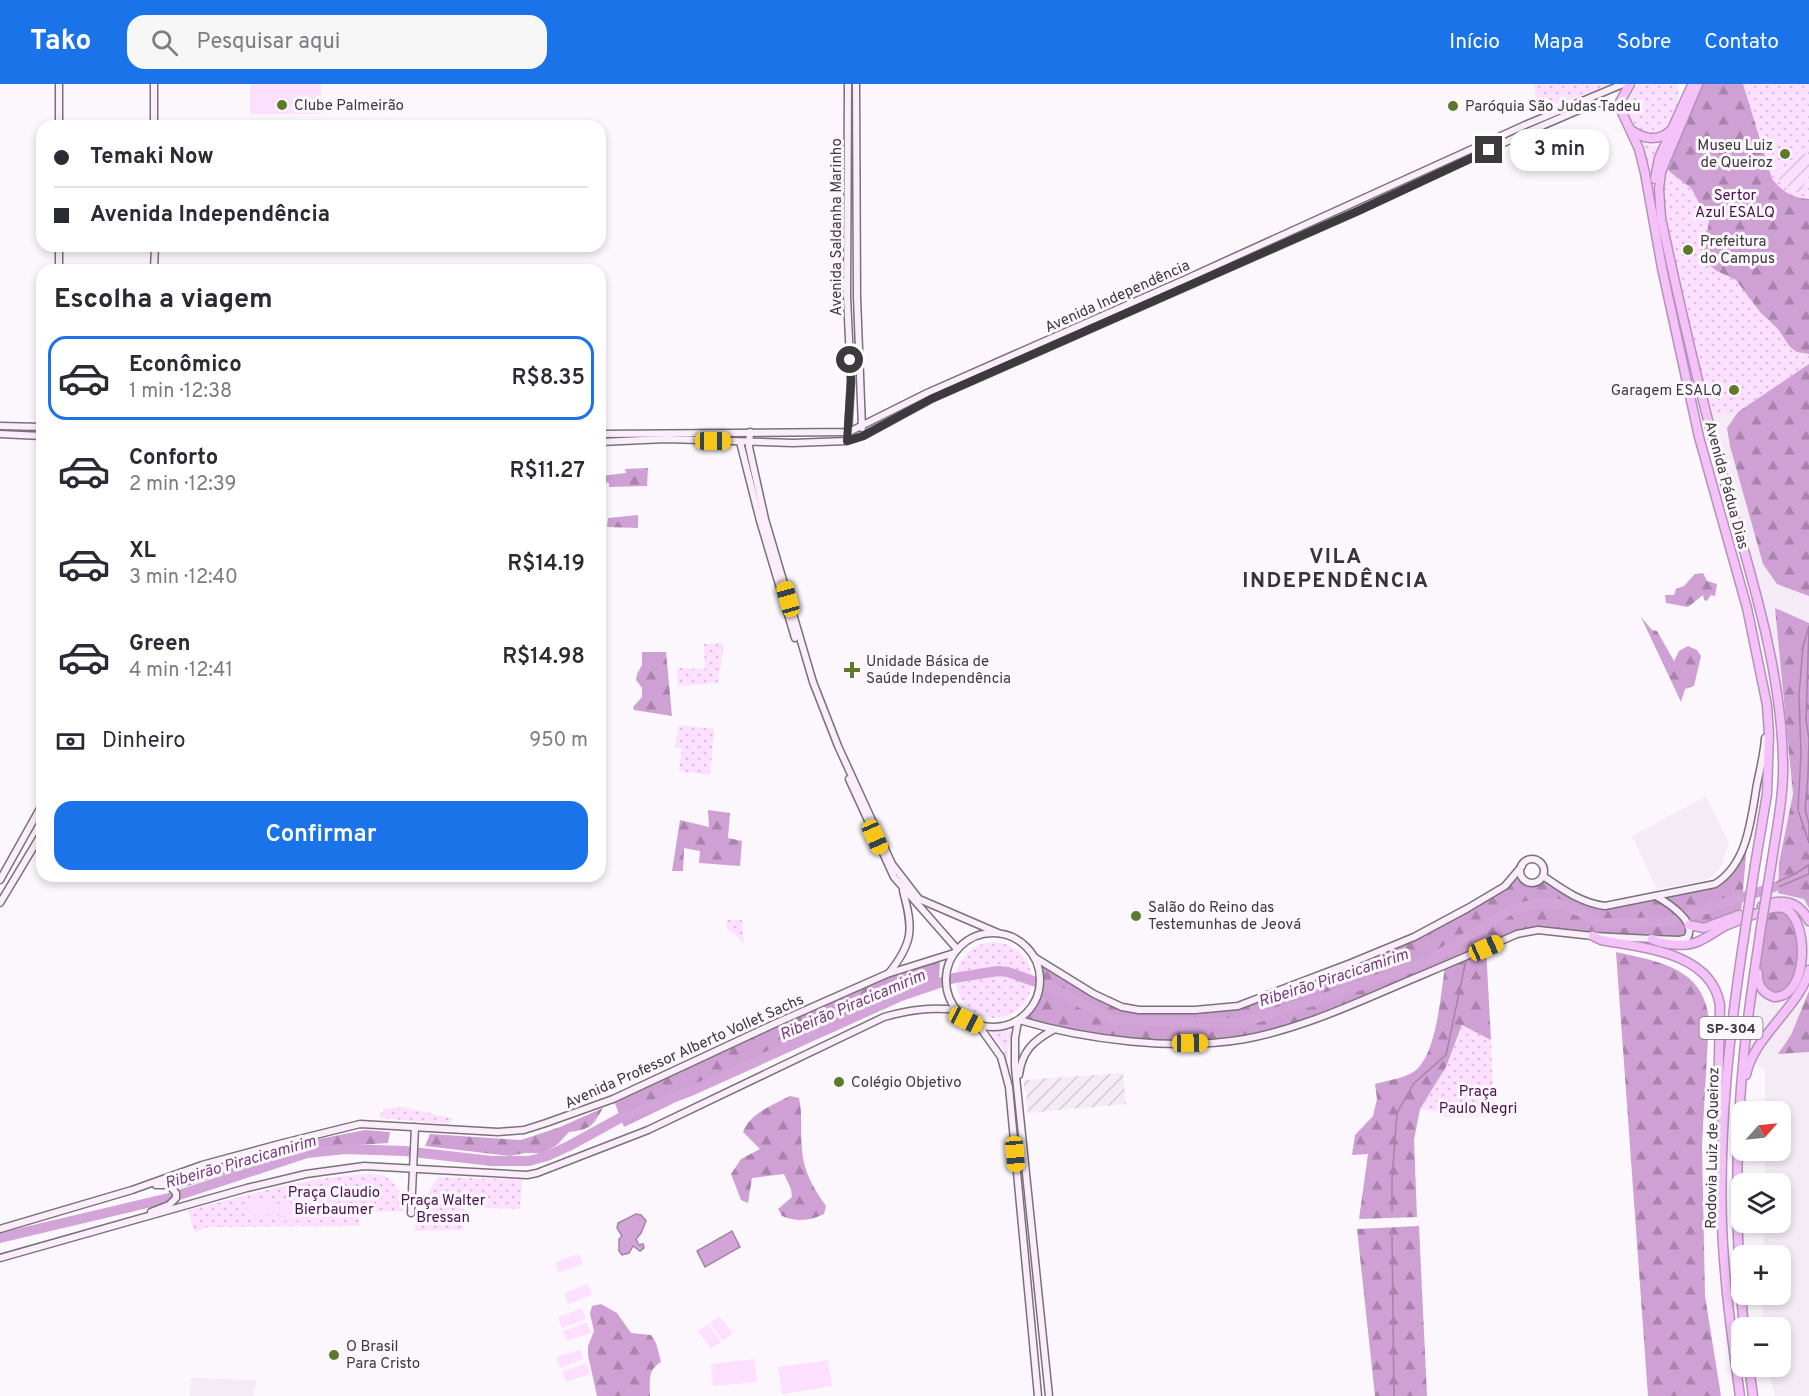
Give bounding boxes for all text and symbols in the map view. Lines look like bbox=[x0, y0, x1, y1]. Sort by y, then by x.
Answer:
search box bbox=[127, 15, 547, 69]
text: Tako bbox=[30, 24, 91, 60]
icon: search bbox=[148, 26, 181, 59]
text: Pesquisar aqui bbox=[196, 29, 340, 56]
text: Início bbox=[1449, 29, 1500, 56]
text: Mapa bbox=[1533, 29, 1584, 56]
text: Sobre bbox=[1617, 29, 1671, 56]
text: Contato bbox=[1704, 29, 1779, 56]
place label: Clube Palmeirão bbox=[294, 97, 404, 116]
marker: Clube Palmeirão bbox=[275, 98, 289, 112]
place label: Paróquia São Judas Tadeu bbox=[1465, 98, 1641, 117]
marker: Paróquia São Judas Tadeu bbox=[1446, 99, 1460, 113]
callout: 3 min bbox=[1510, 129, 1609, 171]
route end bbox=[1475, 136, 1502, 163]
text: 3 min bbox=[1534, 137, 1585, 163]
place label: Museu Luiz de Queiroz bbox=[1697, 137, 1773, 173]
street label: Avenida Saldanha Marinho bbox=[828, 138, 847, 316]
text: Temaki Now bbox=[90, 144, 214, 171]
marker: Museu Luiz de Queiroz bbox=[1778, 147, 1792, 161]
park label: Sertor Azul ESALQ bbox=[1695, 187, 1775, 223]
text: Avenida Independência bbox=[90, 202, 330, 229]
place label: Prefeitura do Campus bbox=[1700, 233, 1775, 269]
marker: Prefeitura do Campus bbox=[1681, 243, 1695, 257]
street label: Avenida Independência bbox=[1042, 257, 1193, 338]
text: Escolha a viagem bbox=[54, 283, 273, 317]
route start bbox=[836, 346, 863, 373]
icon: car bbox=[57, 351, 111, 405]
text: Econômico bbox=[129, 352, 242, 379]
text: R$8.35 bbox=[512, 365, 585, 392]
text: 1 min · 12:38 bbox=[129, 379, 232, 405]
place label: Garagem ESALQ bbox=[1611, 382, 1722, 401]
marker: Garagem ESALQ bbox=[1727, 383, 1741, 397]
street label: Avenida Pádua Dias bbox=[1699, 419, 1752, 552]
car bbox=[695, 432, 731, 450]
icon: car bbox=[57, 444, 111, 498]
text: Conforto bbox=[129, 445, 218, 472]
text: R$11.27 bbox=[509, 458, 585, 485]
text: 2 min · 12:39 bbox=[129, 472, 236, 498]
icon: car bbox=[57, 537, 111, 591]
text: XL bbox=[129, 538, 156, 565]
district label: VILA INDEPENDÊNCIA bbox=[1242, 544, 1430, 595]
text: R$14.19 bbox=[507, 551, 585, 578]
text: 3 min · 12:40 bbox=[129, 565, 238, 591]
car bbox=[774, 579, 802, 619]
icon: car bbox=[57, 630, 111, 684]
text: Green bbox=[129, 631, 191, 658]
text: R$14.98 bbox=[502, 644, 585, 671]
place label: Unidade Básica de Saúde Independência bbox=[866, 653, 1011, 689]
text: 4 min · 12:41 bbox=[129, 658, 233, 684]
marker: Unidade Básica de Saúde Independência bbox=[843, 661, 861, 679]
icon: cash bbox=[54, 725, 87, 758]
text: Dinheiro bbox=[102, 728, 185, 755]
text: 950 m bbox=[529, 728, 588, 754]
button: Confirmar bbox=[54, 801, 588, 870]
car bbox=[859, 817, 891, 857]
place label: Salão do Reino das Testemunhas de Jeová bbox=[1148, 899, 1301, 935]
marker: Salão do Reino das Testemunhas de Jeová bbox=[1129, 909, 1143, 923]
car bbox=[1466, 932, 1506, 964]
water label: Ribeirão Piracicamirim bbox=[1256, 945, 1411, 1013]
water label: Ribeirão Piracicamirim bbox=[777, 966, 929, 1046]
street label: Avenida Professor Alberto Vollet Sachs bbox=[562, 991, 807, 1114]
car bbox=[946, 1004, 986, 1036]
road number: SP-304 bbox=[1700, 1017, 1762, 1039]
car bbox=[1172, 1034, 1208, 1052]
street label: Rodovia Luiz de Queiroz bbox=[1703, 1067, 1724, 1229]
place label: Colégio Objetivo bbox=[851, 1074, 962, 1093]
marker: Colégio Objetivo bbox=[832, 1075, 846, 1089]
park label: Praça Paulo Negri bbox=[1439, 1083, 1517, 1119]
north arrow bbox=[1731, 1101, 1791, 1161]
map controls bbox=[1731, 1101, 1791, 1377]
water label: Ribeirão Piracicamirim bbox=[163, 1132, 318, 1194]
car bbox=[1004, 1135, 1026, 1173]
button: layers bbox=[1731, 1173, 1791, 1233]
park label: Praça Claudio Bierbaumer bbox=[288, 1184, 380, 1220]
park label: Praça Walter Bressan bbox=[400, 1192, 486, 1228]
button: + bbox=[1731, 1245, 1791, 1305]
button: − bbox=[1731, 1317, 1791, 1377]
place label: O Brasil Para Cristo bbox=[346, 1338, 420, 1374]
marker: O Brasil Para Cristo bbox=[327, 1348, 341, 1362]

